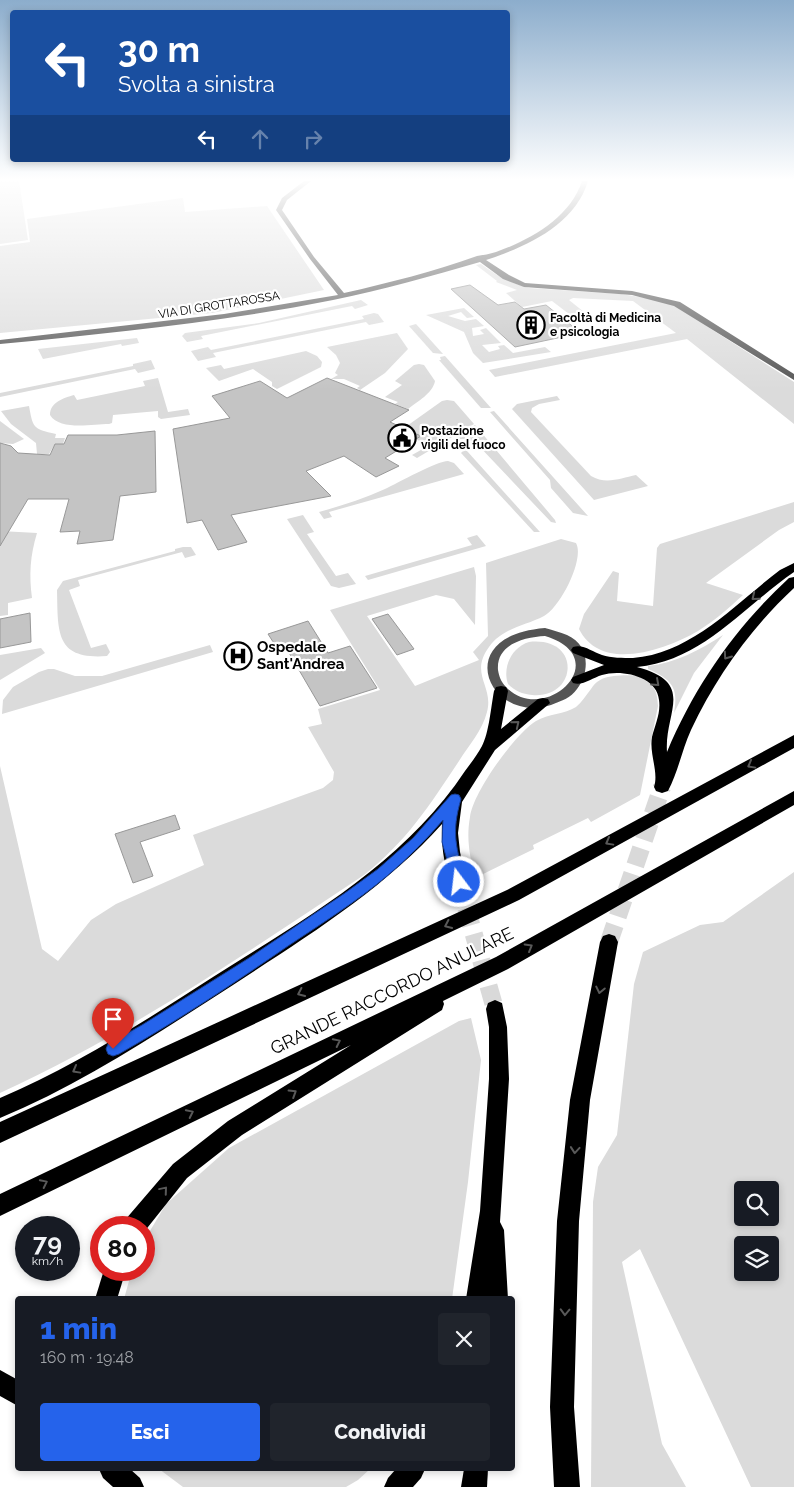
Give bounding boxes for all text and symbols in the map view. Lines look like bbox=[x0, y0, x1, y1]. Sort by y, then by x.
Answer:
text: 30 m bbox=[118, 29, 200, 70]
icon: left bbox=[35, 30, 100, 95]
text: Svolta a sinistra bbox=[118, 71, 275, 97]
icon: left bbox=[193, 125, 221, 153]
icon: ahead bbox=[246, 125, 274, 153]
icon: right bbox=[299, 125, 327, 153]
street label: VIA DI GROTTAROSSA bbox=[157, 288, 281, 322]
building icon: Facoltà di Medicina e psicologia bbox=[516, 310, 546, 340]
place label: Facoltà di Medicina e psicologia bbox=[550, 311, 661, 339]
public building icon: Postazione vigili del fuoco bbox=[387, 423, 417, 453]
place label: Postazione vigili del fuoco bbox=[421, 424, 505, 452]
one-way arrow bbox=[752, 591, 761, 600]
place label: Ospedale Sant'Andrea bbox=[257, 638, 345, 673]
hospital icon: Ospedale Sant'Andrea bbox=[223, 641, 253, 671]
one-way arrow bbox=[724, 650, 733, 660]
one-way arrow bbox=[651, 677, 660, 686]
one-way arrow bbox=[511, 721, 520, 730]
one-way arrow bbox=[748, 758, 757, 768]
one-way arrow bbox=[605, 836, 614, 846]
position arrow bbox=[432, 855, 484, 907]
one-way arrow bbox=[445, 918, 454, 928]
street label: GRANDE RACCORDO ANULARE bbox=[267, 922, 517, 1059]
one-way arrow bbox=[524, 943, 533, 953]
one-way arrow bbox=[595, 985, 605, 994]
one-way arrow bbox=[297, 987, 306, 998]
pin bbox=[92, 998, 134, 1049]
icon: arrive bbox=[99, 1005, 127, 1033]
one-way arrow bbox=[332, 1038, 341, 1049]
one-way arrow bbox=[72, 1063, 81, 1073]
one-way arrow bbox=[288, 1089, 297, 1099]
one-way arrow bbox=[185, 1109, 194, 1119]
one-way arrow bbox=[570, 1146, 581, 1154]
one-way arrow bbox=[39, 1179, 48, 1190]
map controls bbox=[734, 1181, 779, 1281]
button: search bbox=[734, 1181, 779, 1226]
one-way arrow bbox=[159, 1187, 167, 1196]
speed limit sign: 80 bbox=[90, 1216, 155, 1281]
text: 79 bbox=[33, 1227, 62, 1257]
button: layers bbox=[734, 1236, 779, 1281]
text: km/h bbox=[32, 1254, 63, 1268]
one-way arrow bbox=[560, 1309, 570, 1317]
text: 1 min bbox=[40, 1311, 117, 1346]
button: close bbox=[438, 1313, 490, 1365]
text: 160 m · 19:48 bbox=[40, 1348, 134, 1367]
button: Esci bbox=[40, 1403, 260, 1461]
button: Condividi bbox=[270, 1403, 490, 1461]

